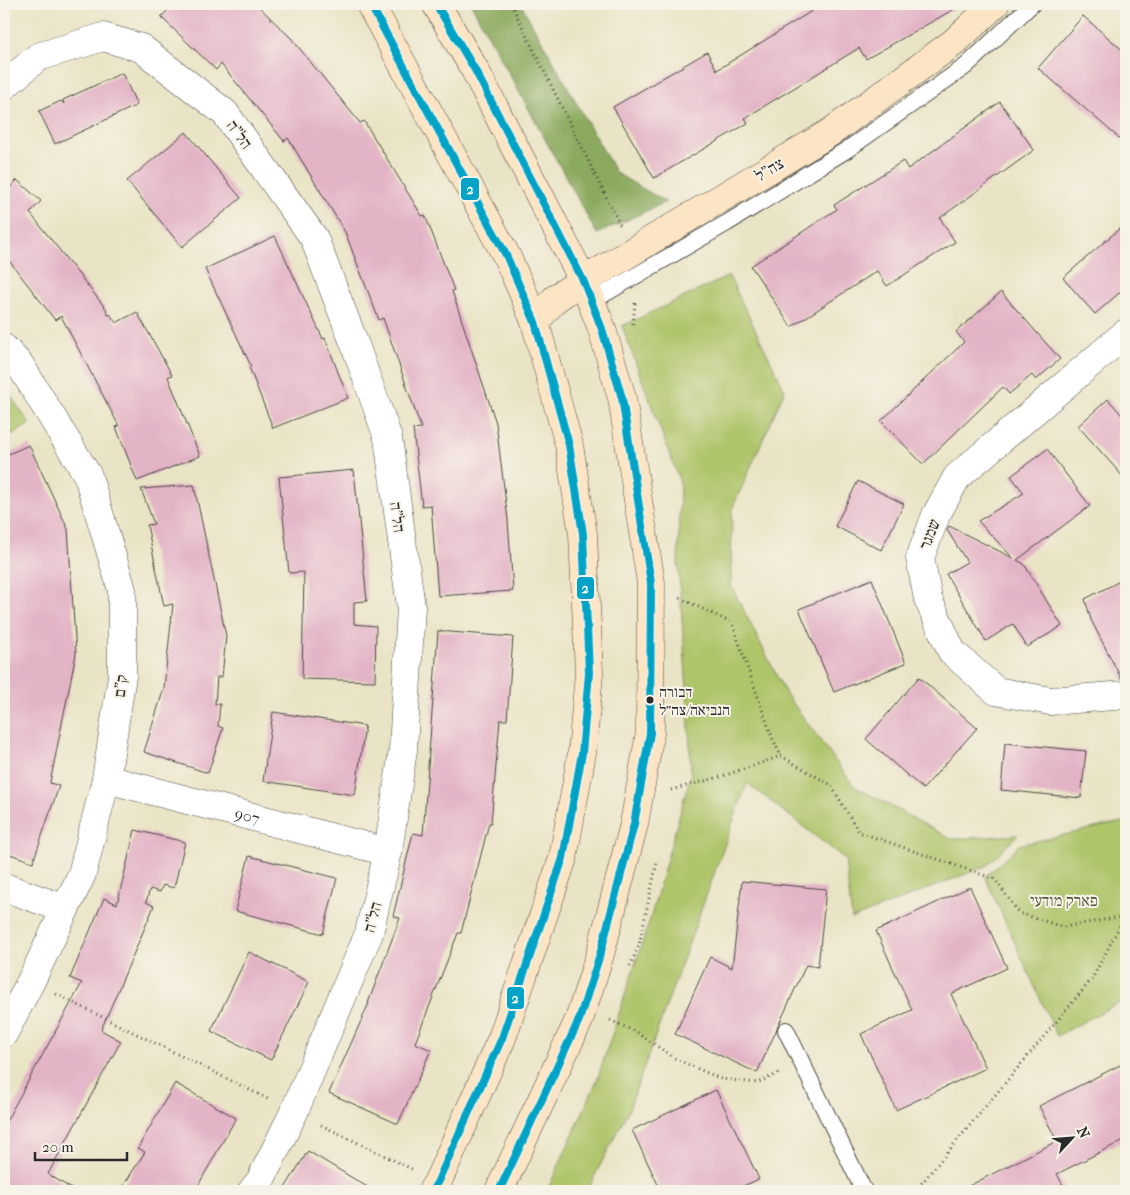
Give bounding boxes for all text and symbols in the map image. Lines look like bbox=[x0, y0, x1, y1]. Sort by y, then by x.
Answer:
street label: הל"ה bbox=[223, 116, 256, 152]
street label: צה"ל bbox=[751, 154, 787, 185]
line badge: 2 bbox=[460, 177, 480, 201]
text: 2 bbox=[466, 181, 474, 198]
street label: הל"ה bbox=[386, 500, 409, 534]
street label: שמגר bbox=[915, 516, 944, 552]
line badge: 2 bbox=[576, 576, 595, 600]
text: 2 bbox=[581, 580, 589, 597]
street label: ק"ם bbox=[110, 674, 131, 699]
place label: דבורה הנביאה/צה״ל bbox=[659, 683, 730, 719]
marker: דבורה הנביאה/צה״ל bbox=[645, 695, 655, 705]
street label: 907 bbox=[233, 804, 262, 828]
park label: פארק מודעי bbox=[1030, 891, 1098, 910]
street label: הל"ה bbox=[359, 900, 386, 935]
line badge: 2 bbox=[506, 986, 525, 1010]
text: 2 bbox=[511, 990, 519, 1007]
north arrow bbox=[1048, 1112, 1098, 1162]
text: N bbox=[1073, 1124, 1093, 1141]
scale bar bbox=[35, 1130, 128, 1162]
text: 20 m bbox=[42, 1138, 74, 1156]

